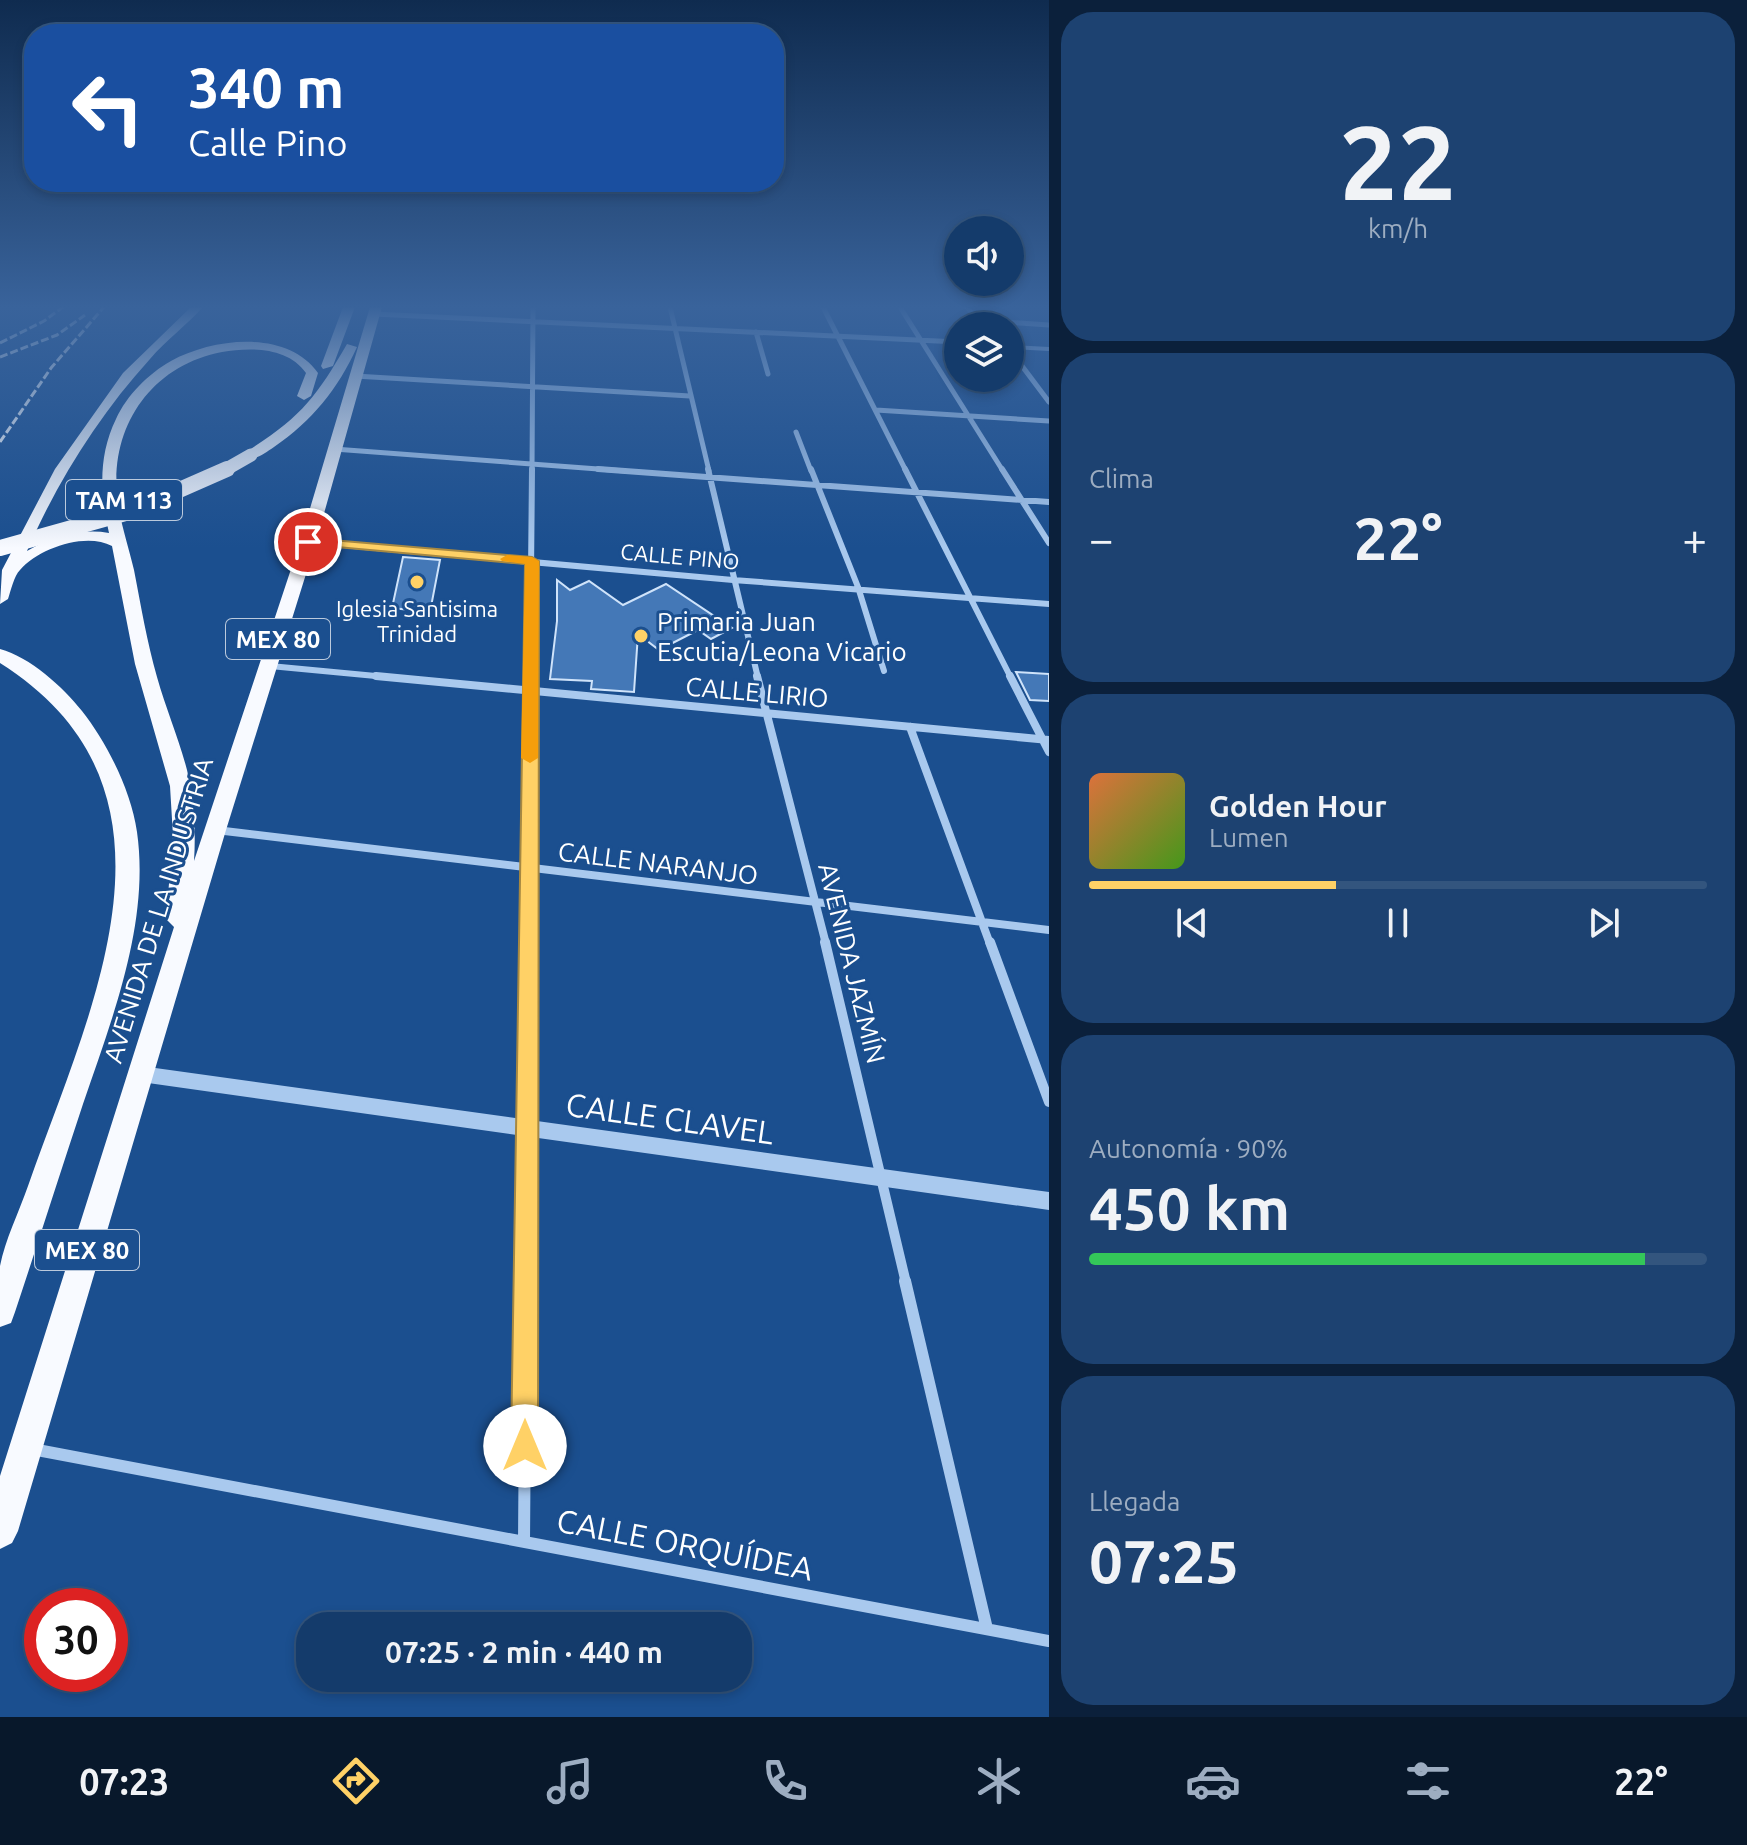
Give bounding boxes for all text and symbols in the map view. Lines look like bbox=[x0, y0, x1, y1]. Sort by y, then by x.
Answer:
icon: left bbox=[56, 56, 160, 160]
text: 340 m bbox=[188, 56, 344, 119]
text: 22 bbox=[1339, 103, 1457, 220]
text: Calle Pino bbox=[188, 122, 347, 163]
text: km/h bbox=[1368, 214, 1428, 243]
map controls bbox=[944, 216, 1024, 392]
button: sound bbox=[944, 216, 1024, 296]
button: layers bbox=[944, 312, 1024, 392]
text: Clima bbox=[1089, 464, 1154, 493]
road number: TAM 113 bbox=[66, 480, 182, 520]
text: 22° bbox=[1354, 504, 1442, 571]
pin bbox=[274, 508, 342, 576]
text: − bbox=[1089, 514, 1114, 563]
text: + bbox=[1682, 514, 1707, 563]
icon: arrive bbox=[286, 520, 330, 564]
street label: CALLE PINO bbox=[619, 538, 741, 574]
marker: Iglesia Santisima Trinidad bbox=[408, 573, 426, 591]
place label: Iglesia Santisima Trinidad bbox=[336, 596, 498, 646]
place label: Primaria Juan Escutia/Leona Vicario bbox=[657, 607, 907, 666]
road number: MEX 80 bbox=[226, 619, 330, 659]
marker: Primaria Juan Escutia/Leona Vicario bbox=[632, 627, 650, 645]
street label: CALLE LIRIO bbox=[684, 671, 830, 713]
street label: AVENIDA DE LA INDUSTRIA bbox=[98, 754, 218, 1066]
text: Golden Hour bbox=[1209, 789, 1387, 823]
text: Lumen bbox=[1209, 823, 1289, 852]
street label: CALLE NARANJO bbox=[556, 836, 760, 890]
street label: AVENIDA JAZMÍN bbox=[813, 860, 892, 1066]
icon: previous bbox=[1170, 901, 1214, 945]
icon: pause bbox=[1376, 901, 1420, 945]
icon: next bbox=[1582, 901, 1626, 945]
street label: CALLE CLAVEL bbox=[564, 1086, 776, 1150]
text: Autonomía · 90% bbox=[1089, 1134, 1288, 1163]
text: 450 km bbox=[1089, 1174, 1290, 1241]
road number: MEX 80 bbox=[35, 1230, 139, 1270]
position arrow bbox=[483, 1404, 567, 1488]
text: Llegada bbox=[1089, 1487, 1180, 1516]
street label: CALLE ORQUÍDEA bbox=[554, 1502, 816, 1587]
text: 07:25 bbox=[1089, 1527, 1239, 1594]
speed limit sign: 30 bbox=[24, 1588, 128, 1692]
text: 07:25 · 2 min · 440 m bbox=[385, 1635, 663, 1669]
icon: directions bbox=[328, 1753, 384, 1809]
icon: music bbox=[542, 1753, 598, 1809]
icon: phone bbox=[757, 1753, 813, 1809]
icon: climate bbox=[971, 1753, 1027, 1809]
icon: car bbox=[1185, 1753, 1241, 1809]
icon: filters bbox=[1400, 1753, 1456, 1809]
text: 07:23 bbox=[79, 1761, 169, 1802]
text: 22° bbox=[1614, 1761, 1668, 1802]

